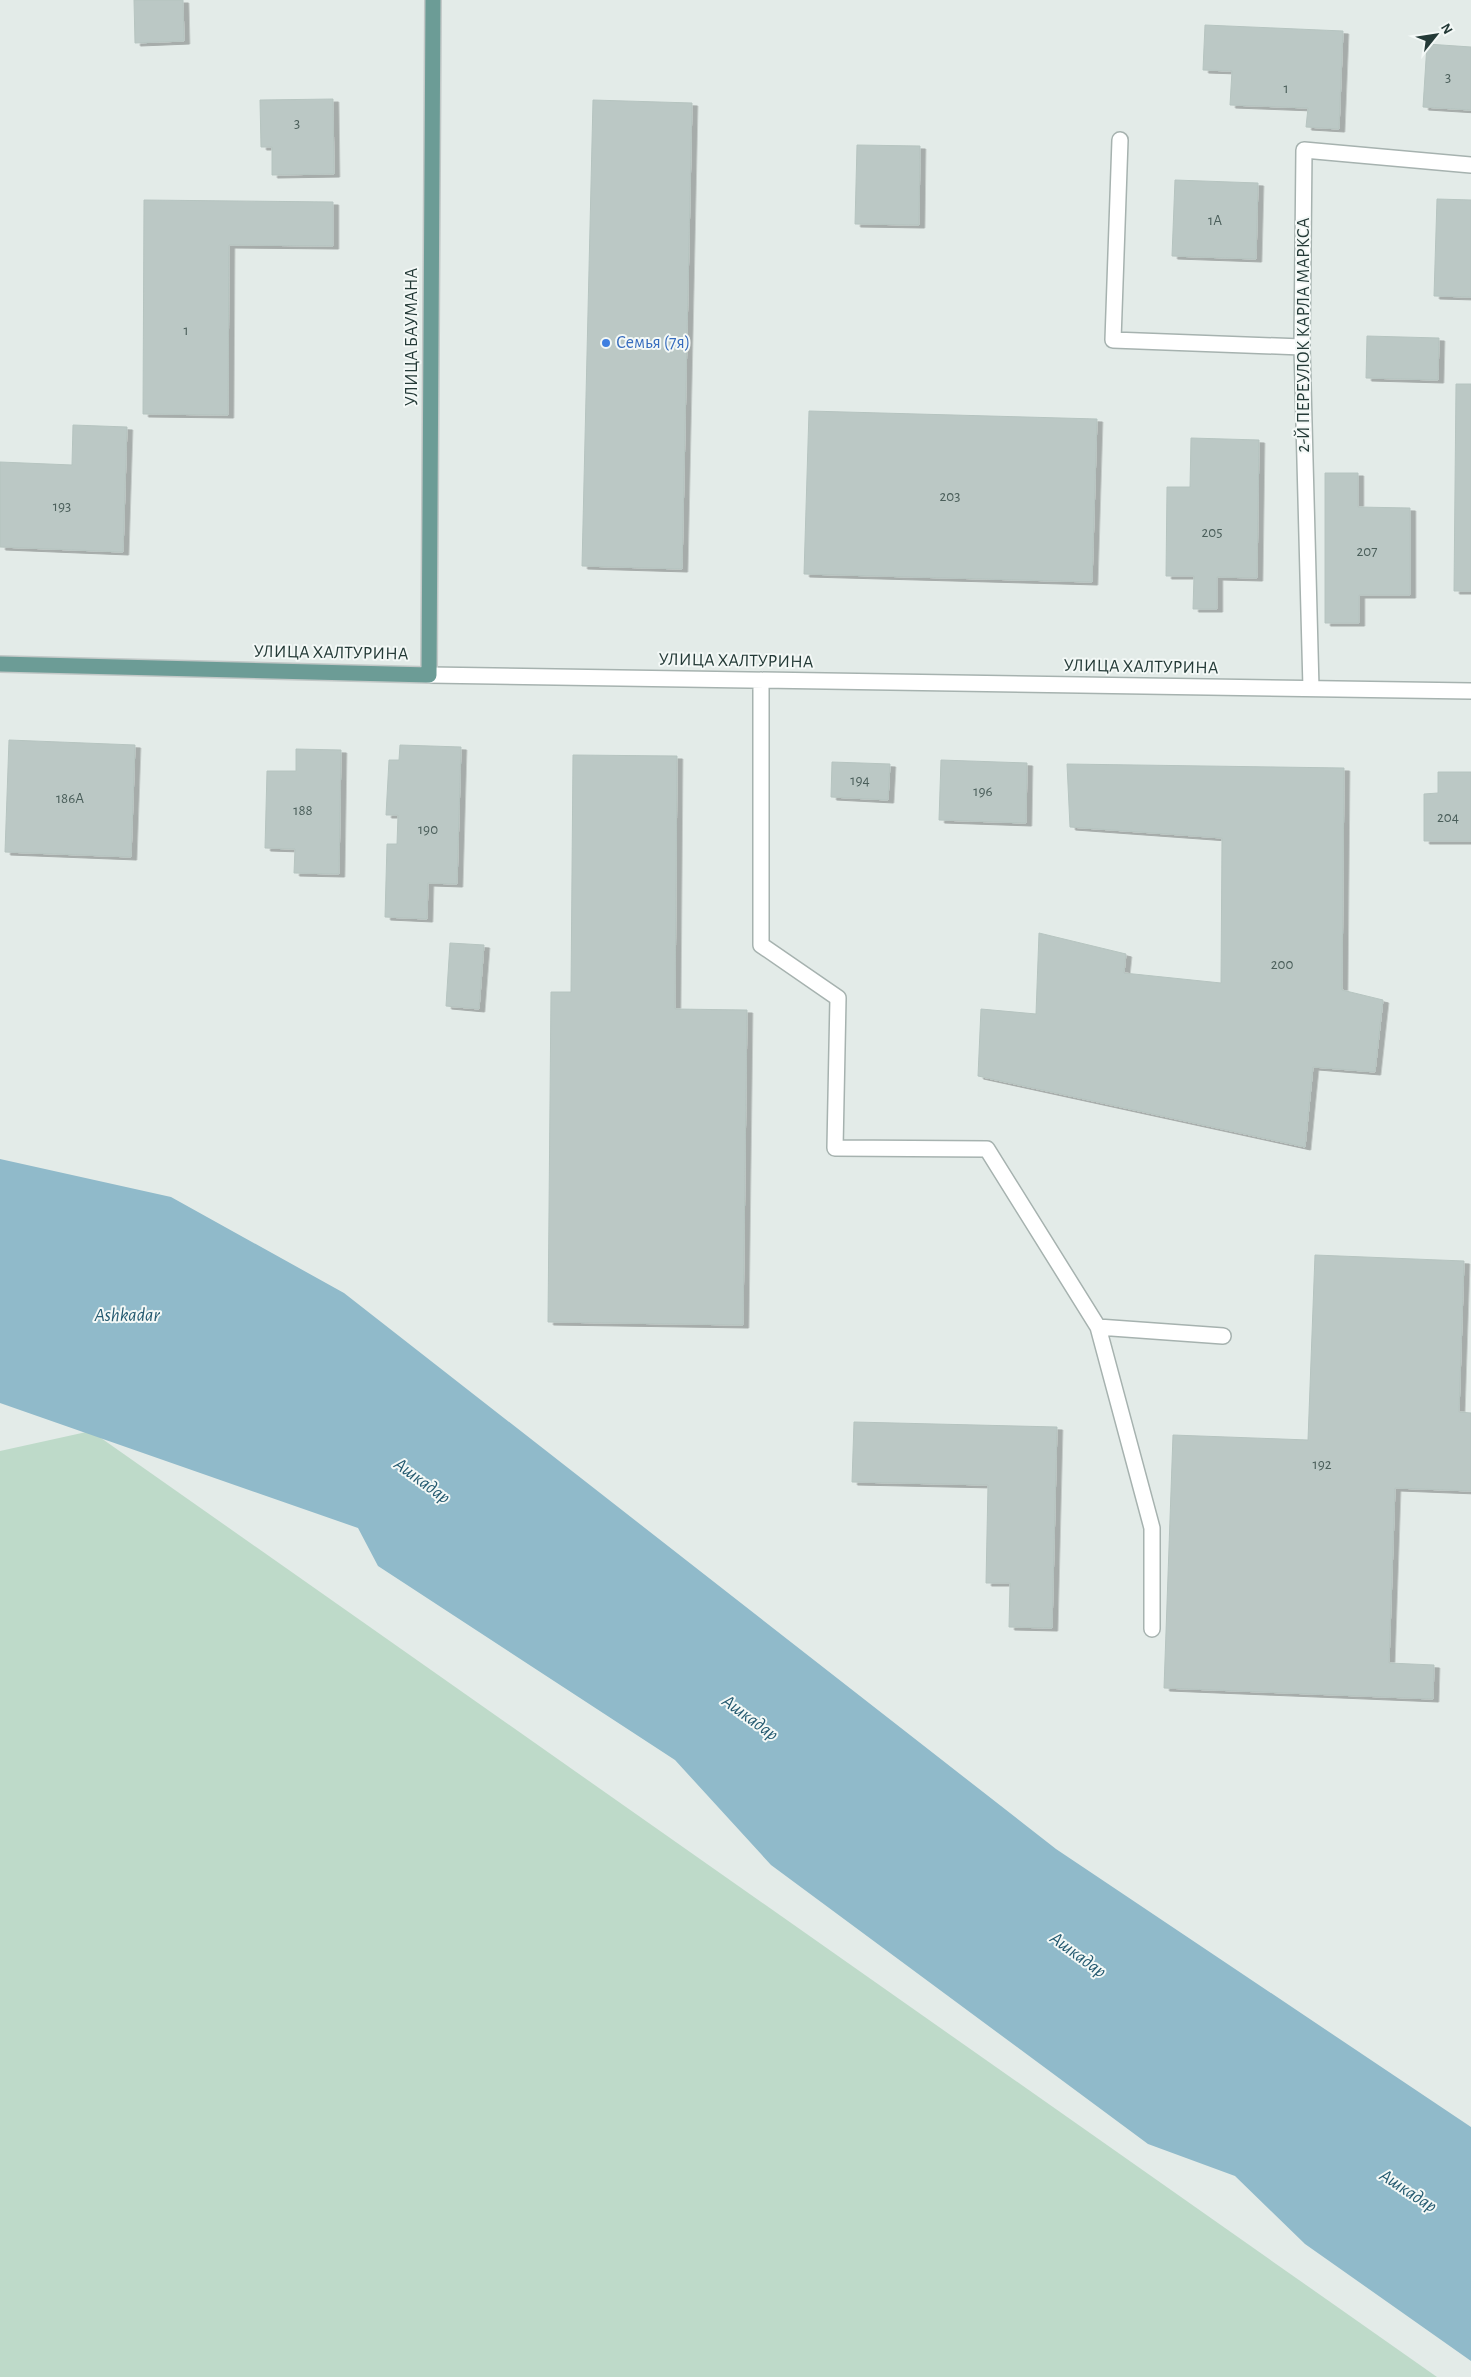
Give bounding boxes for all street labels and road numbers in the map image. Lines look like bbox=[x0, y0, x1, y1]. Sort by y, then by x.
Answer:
street label: 2-Й ПЕРЕУЛОК КАРЛА МАРКСА bbox=[1293, 217, 1313, 452]
street label: УЛИЦА БАУМАНА bbox=[403, 267, 421, 406]
street label: УЛИЦА ХАЛТУРИНА bbox=[253, 643, 409, 663]
street label: УЛИЦА ХАЛТУРИНА bbox=[658, 651, 814, 671]
street label: УЛИЦА ХАЛТУРИНА bbox=[1063, 657, 1219, 677]

